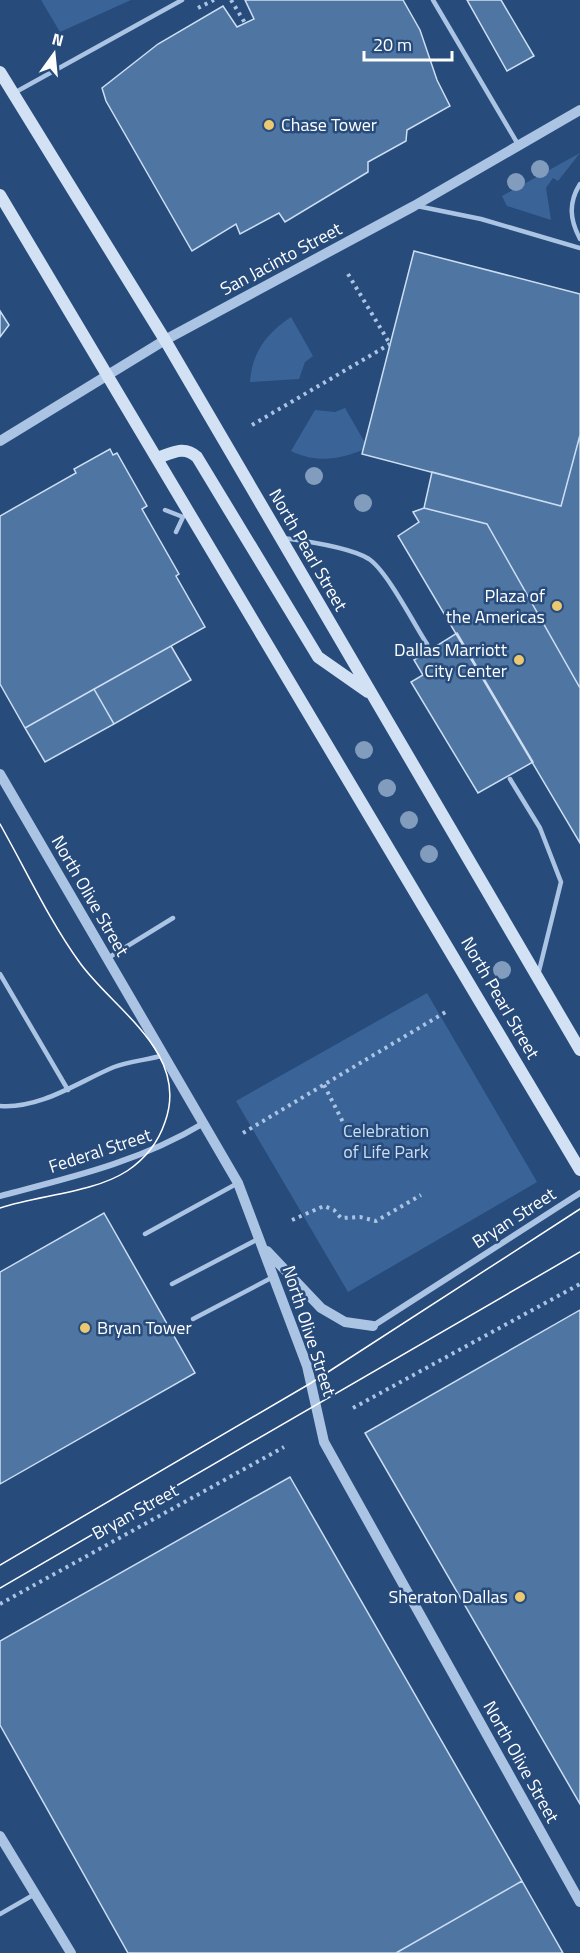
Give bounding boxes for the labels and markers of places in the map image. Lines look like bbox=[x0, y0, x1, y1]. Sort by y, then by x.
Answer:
place label: Chase Tower bbox=[281, 111, 377, 138]
marker: Chase Tower bbox=[262, 118, 276, 132]
place label: Plaza of the Americas bbox=[446, 582, 545, 630]
marker: Plaza of the Americas bbox=[550, 599, 564, 613]
place label: Dallas Marriott City Center bbox=[394, 636, 508, 684]
marker: Dallas Marriott City Center bbox=[512, 653, 526, 667]
place label: Bryan Tower bbox=[97, 1314, 192, 1341]
marker: Bryan Tower bbox=[78, 1321, 92, 1335]
place label: Sheraton Dallas bbox=[388, 1583, 508, 1610]
marker: Sheraton Dallas bbox=[513, 1590, 527, 1604]

